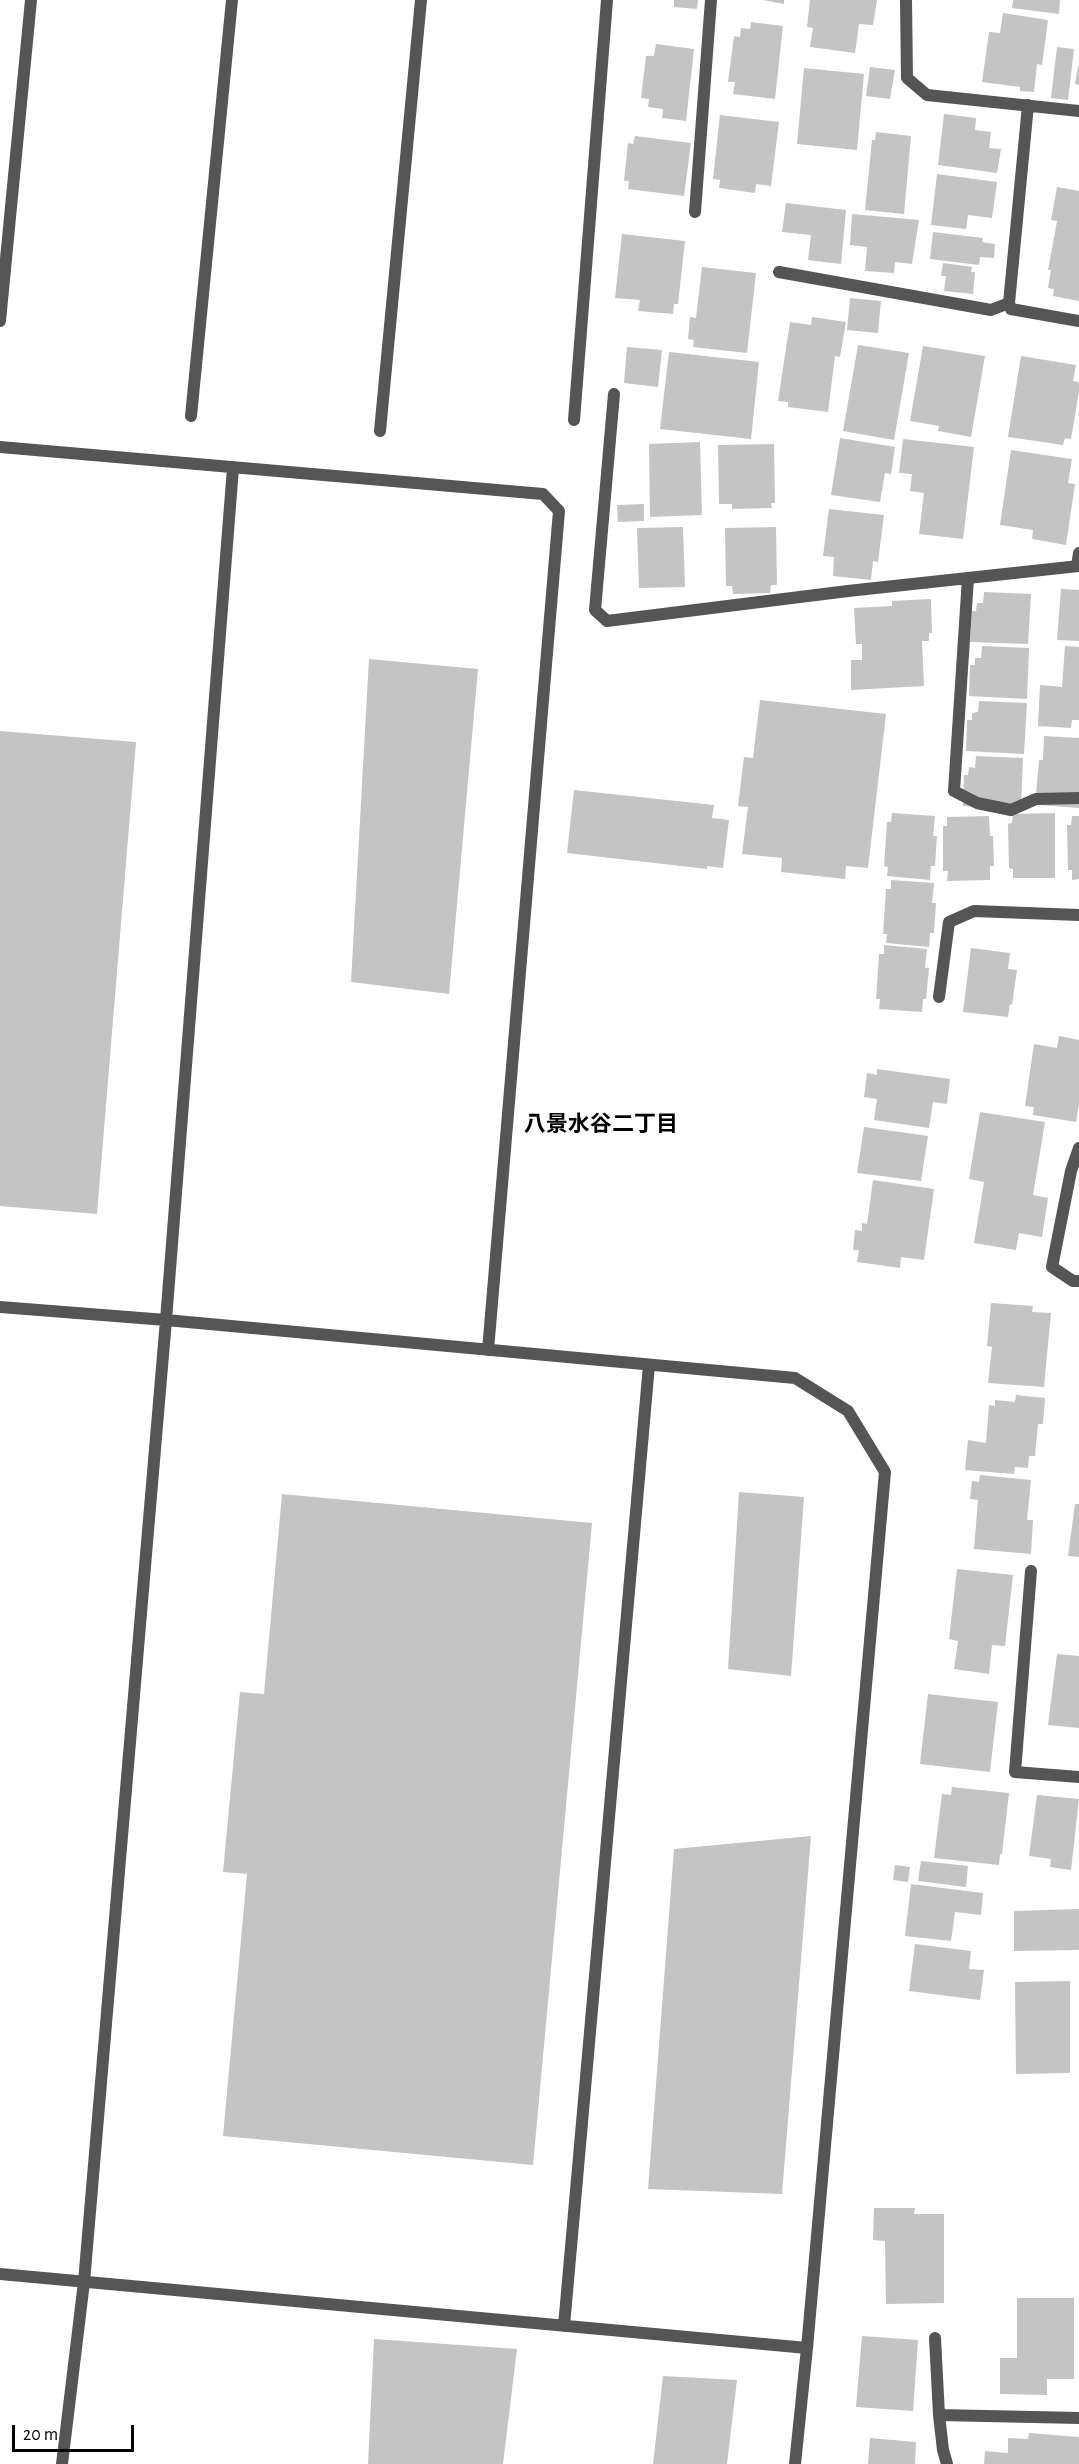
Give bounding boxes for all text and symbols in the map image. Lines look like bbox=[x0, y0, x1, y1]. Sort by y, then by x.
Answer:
district label: 八景水谷二丁目 bbox=[524, 1111, 678, 1137]
scale bar bbox=[15, 2413, 136, 2451]
text: 20 m bbox=[23, 2426, 58, 2444]

